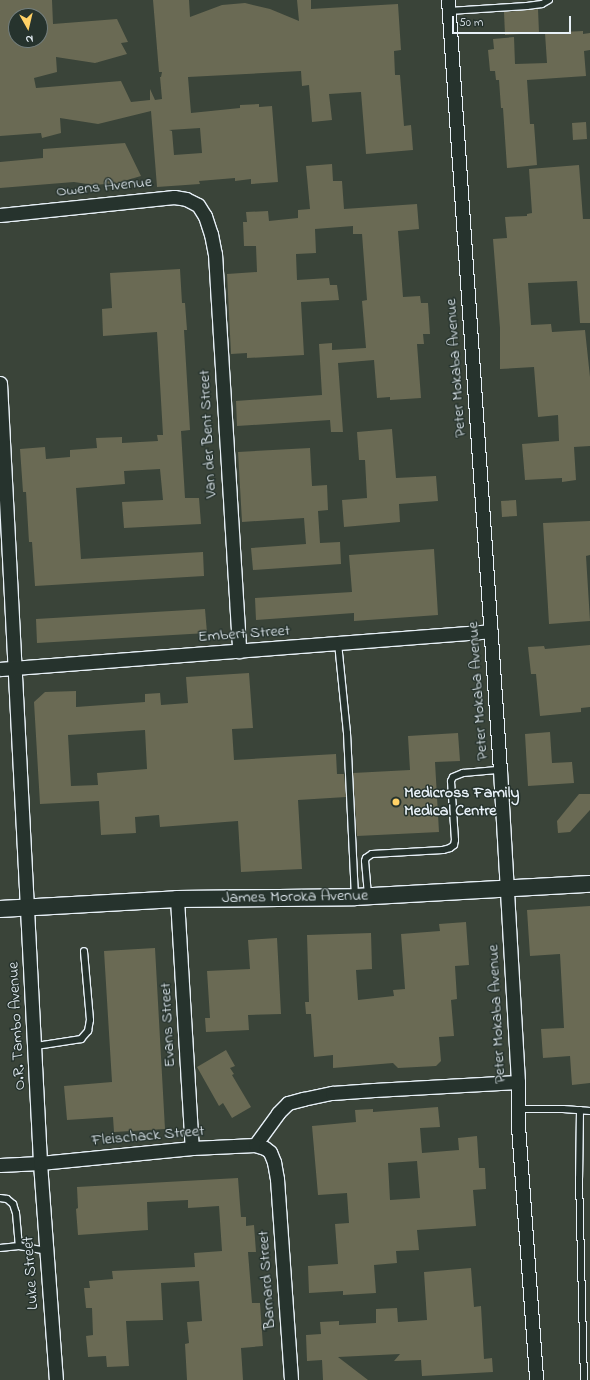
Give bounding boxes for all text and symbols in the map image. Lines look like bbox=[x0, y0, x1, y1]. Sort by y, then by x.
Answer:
north arrow bbox=[8, 8, 48, 48]
scale bar bbox=[454, 8, 573, 34]
text: 50 m bbox=[459, 14, 483, 32]
text: N bbox=[25, 30, 34, 47]
street label: Owens Avenue bbox=[55, 172, 153, 202]
street label: Peter Mokaba Avenue bbox=[442, 298, 470, 438]
street label: Van der Bent Street bbox=[195, 369, 221, 499]
street label: Embert Street bbox=[197, 621, 291, 647]
street label: Peter Mokaba Avenue bbox=[464, 621, 492, 761]
place label: Medicross Family Medical Centre bbox=[404, 783, 519, 821]
marker: Medicross Family Medical Centre bbox=[391, 797, 401, 807]
street label: James Moroka Avenue bbox=[222, 886, 368, 908]
street label: Peter Mokaba Avenue bbox=[484, 944, 510, 1084]
street label: O.R. Tambo Avenue bbox=[4, 961, 30, 1091]
street label: Evans Street bbox=[156, 982, 180, 1068]
street label: Fleischack Street bbox=[91, 1122, 205, 1150]
street label: Barnard Street bbox=[254, 1230, 280, 1330]
street label: Luke Street bbox=[19, 1236, 43, 1310]

